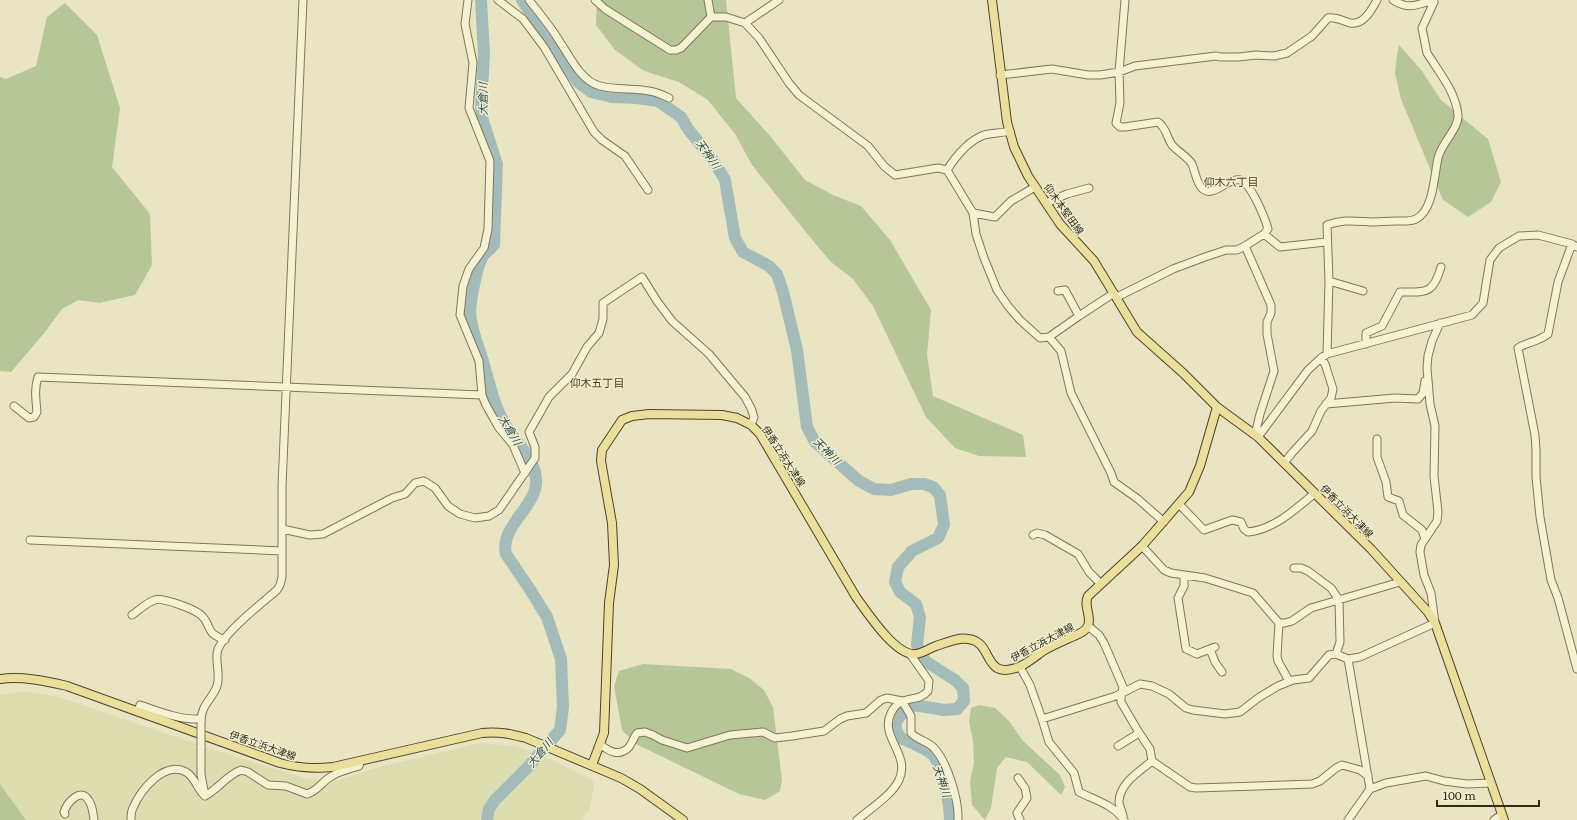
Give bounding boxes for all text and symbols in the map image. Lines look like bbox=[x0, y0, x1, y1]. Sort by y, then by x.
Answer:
water label: 大倉川 bbox=[474, 82, 490, 116]
water label: 天神川 bbox=[693, 135, 725, 172]
district label: 仰木六丁目 bbox=[1204, 173, 1259, 189]
street label: 仰木本堅田線 bbox=[1040, 179, 1088, 237]
district label: 仰木五丁目 bbox=[570, 374, 625, 390]
water label: 大倉川 bbox=[496, 411, 527, 449]
street label: 伊香立浜大津線 bbox=[759, 422, 810, 489]
water label: 天神川 bbox=[810, 433, 846, 468]
street label: 伊香立浜大津線 bbox=[1317, 481, 1377, 541]
street label: 伊香立浜大津線 bbox=[1007, 619, 1076, 665]
street label: 伊香立浜大津線 bbox=[228, 726, 299, 763]
water label: 大倉川 bbox=[522, 734, 557, 770]
water label: 天神川 bbox=[930, 763, 956, 800]
scale bar bbox=[1437, 782, 1539, 808]
text: 100 m bbox=[1443, 786, 1476, 804]

